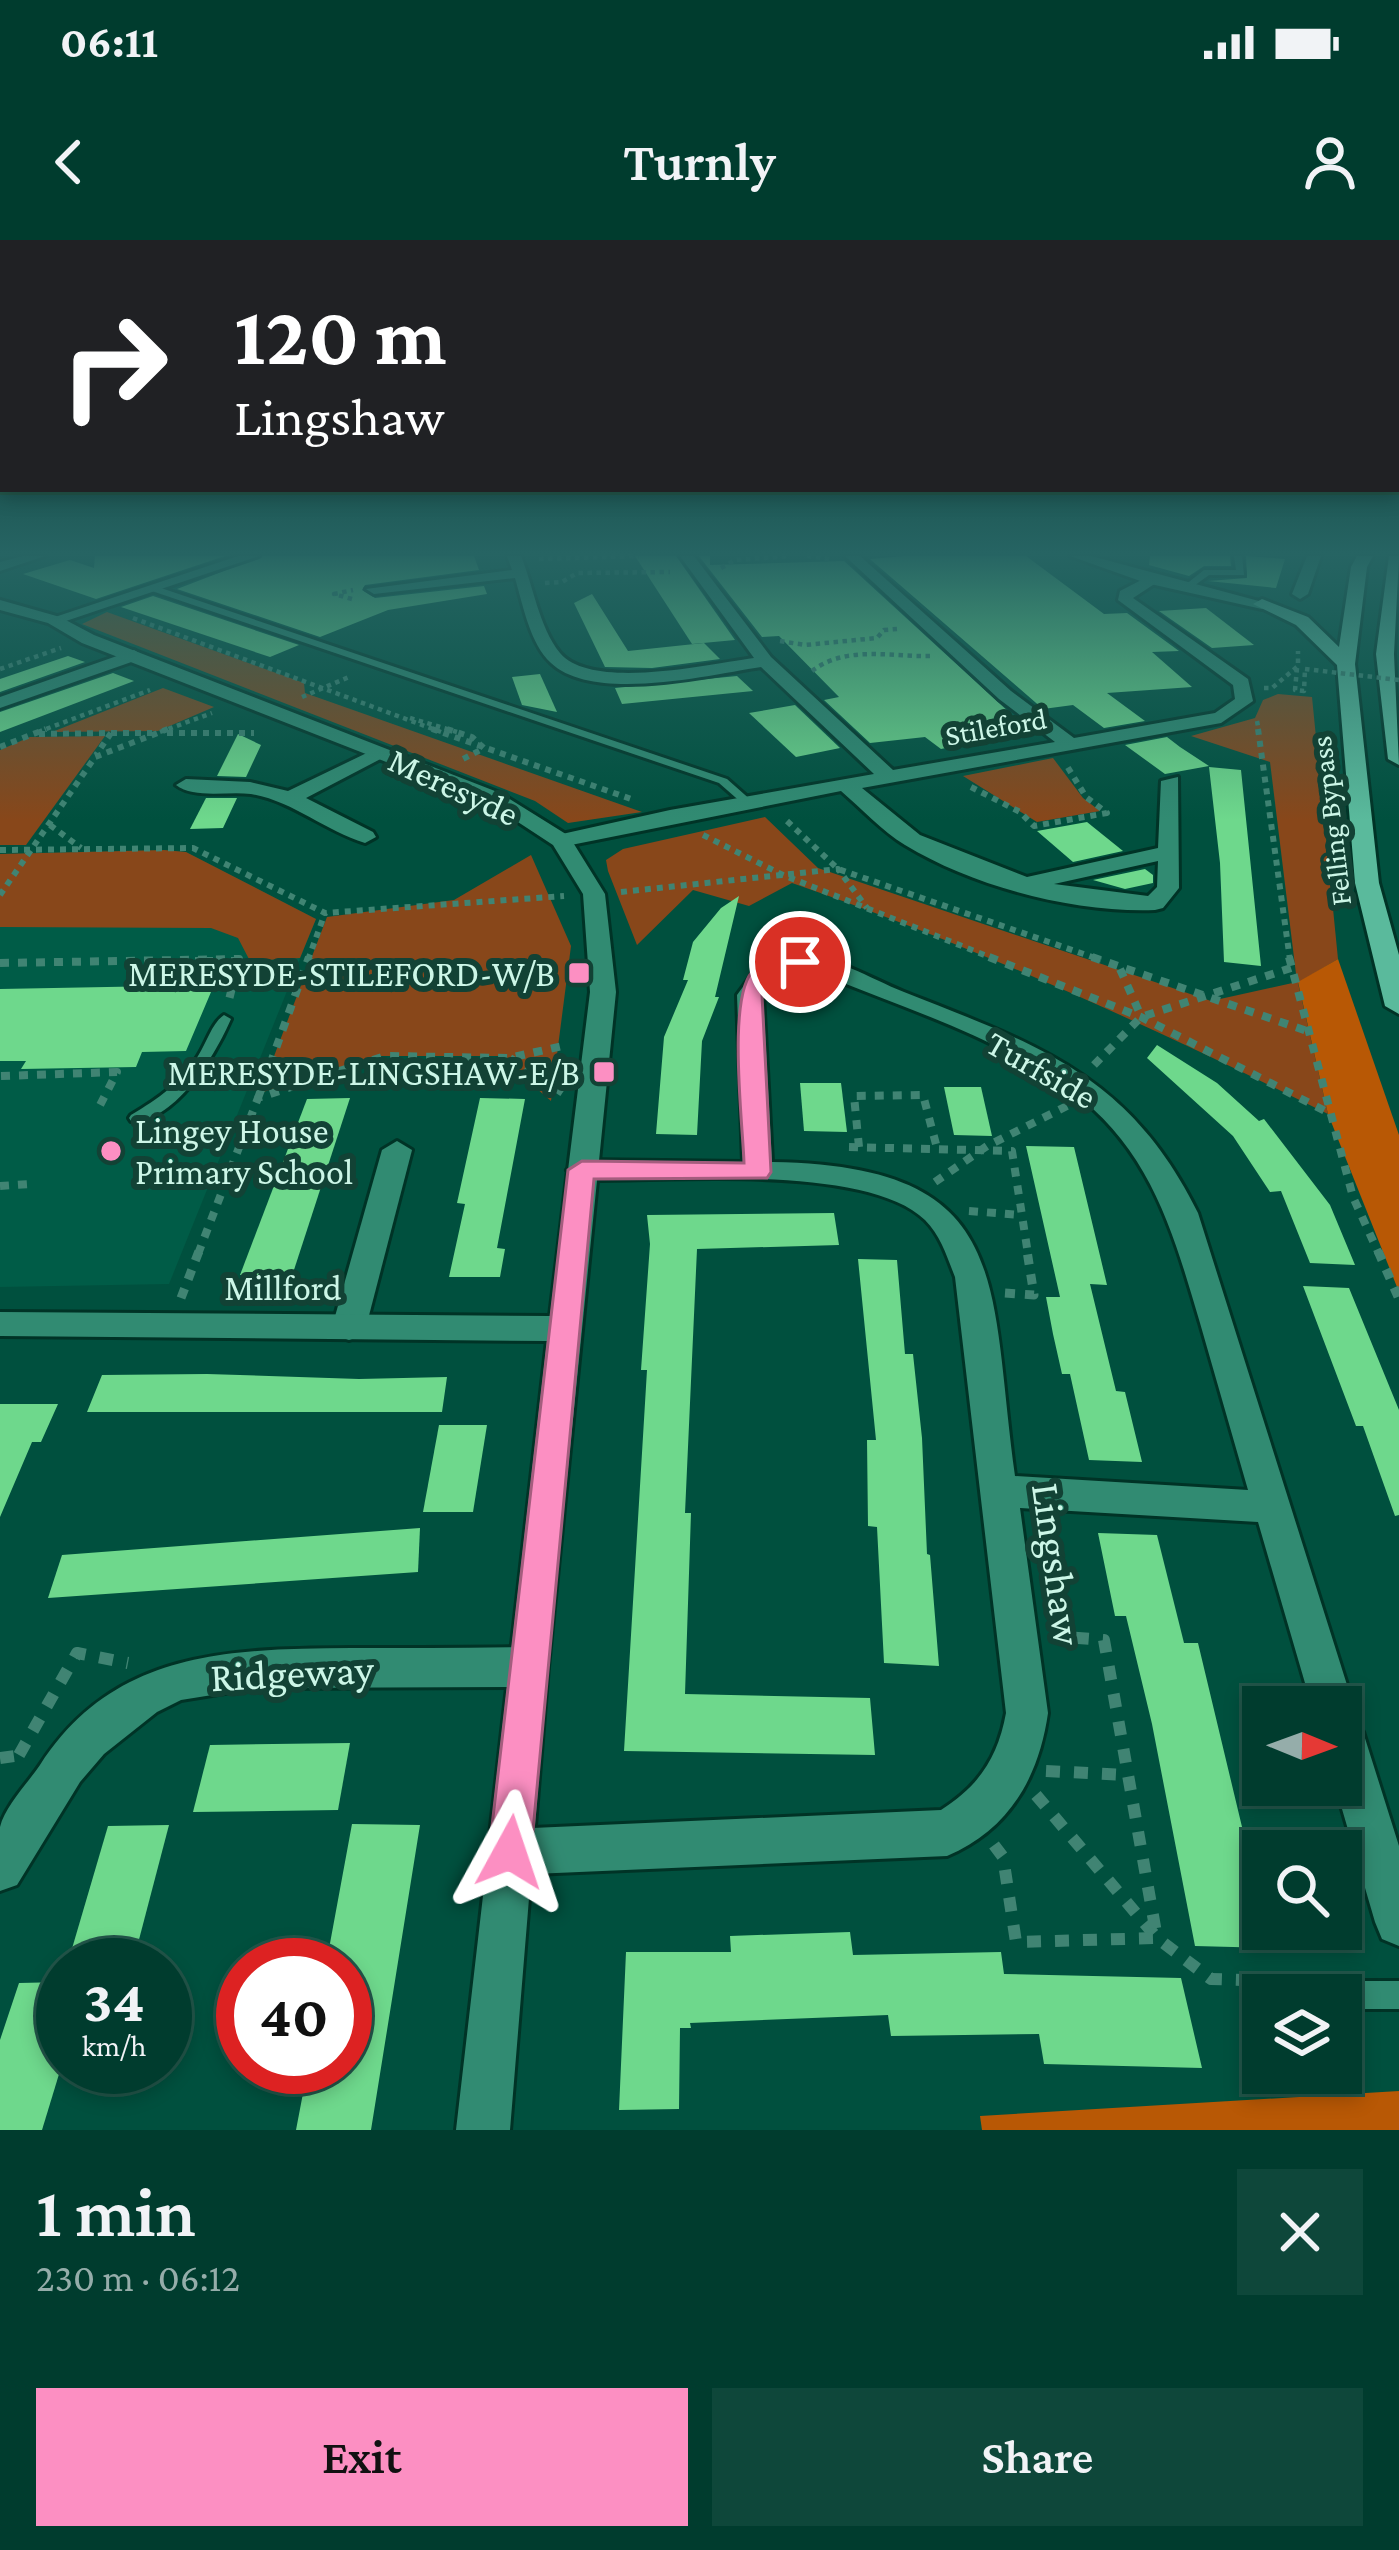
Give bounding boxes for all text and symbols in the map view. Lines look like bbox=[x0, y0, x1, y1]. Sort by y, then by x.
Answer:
text: 06:11 bbox=[60, 17, 158, 67]
icon: back bbox=[36, 129, 102, 195]
icon: person bbox=[1297, 129, 1363, 195]
text: Turnly bbox=[623, 132, 776, 192]
icon: right bbox=[36, 288, 192, 444]
text: 120 m bbox=[234, 289, 447, 382]
text: Lingshaw bbox=[234, 387, 445, 447]
street label: Stileford bbox=[943, 701, 1049, 752]
street label: Felling Bypass bbox=[1304, 734, 1358, 908]
street label: Meresyde bbox=[382, 740, 525, 834]
pin bbox=[749, 911, 851, 1013]
icon: arrive bbox=[767, 929, 833, 995]
place label: MERESYDE-STILEFORD-W/B bbox=[128, 954, 555, 994]
marker: MERESYDE-STILEFORD-W/B bbox=[566, 960, 592, 986]
street label: Turfside bbox=[979, 1023, 1104, 1117]
place label: MERESYDE-LINGSHAW-E/B bbox=[168, 1053, 580, 1093]
marker: MERESYDE-LINGSHAW-E/B bbox=[591, 1059, 617, 1085]
place label: Lingey House Primary School bbox=[135, 1111, 353, 1192]
marker: Lingey House Primary School bbox=[98, 1138, 124, 1164]
street label: Millford bbox=[224, 1268, 342, 1308]
street label: Lingshaw bbox=[1023, 1480, 1092, 1649]
street label: Ridgeway bbox=[209, 1645, 376, 1700]
north arrow bbox=[1242, 1686, 1362, 1806]
map controls bbox=[1242, 1686, 1362, 2094]
position arrow bbox=[447, 1789, 573, 1915]
button: search bbox=[1242, 1830, 1362, 1950]
speed limit sign: 40 bbox=[216, 1938, 372, 2094]
text: 34 bbox=[83, 1967, 145, 2034]
button: layers bbox=[1242, 1974, 1362, 2094]
text: km/h bbox=[82, 2029, 146, 2062]
button: close bbox=[1237, 2169, 1363, 2295]
text: 1 min bbox=[36, 2171, 196, 2251]
text: 230 m · 06:12 bbox=[36, 2256, 240, 2299]
button: Exit bbox=[36, 2388, 688, 2526]
button: Share bbox=[712, 2388, 1363, 2526]

